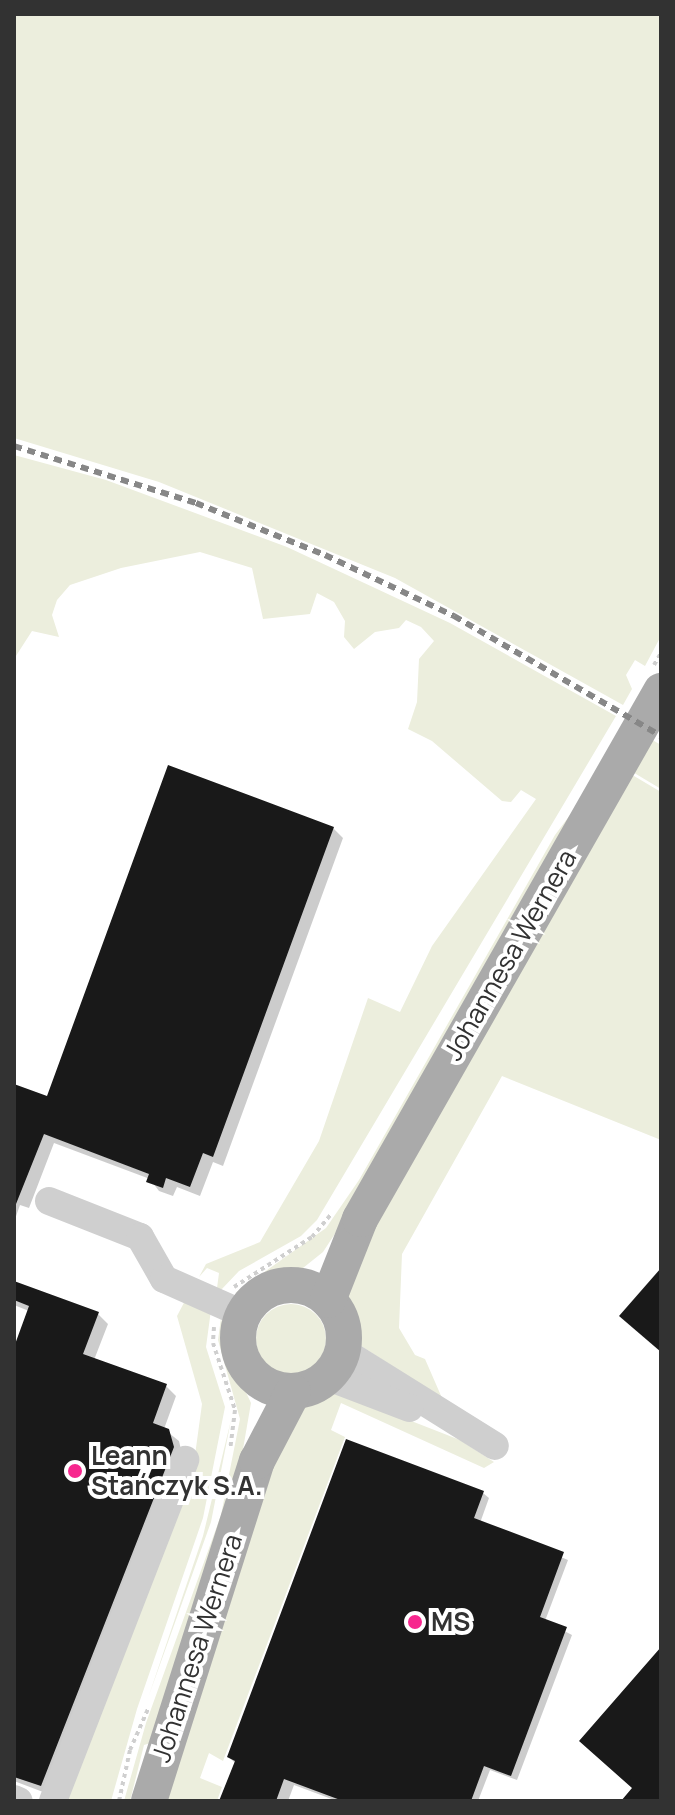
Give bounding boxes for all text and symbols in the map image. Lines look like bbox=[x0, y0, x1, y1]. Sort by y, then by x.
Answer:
street label: Johannesa Wernera bbox=[437, 844, 583, 1066]
place label: Leann Stańczyk S.A. bbox=[91, 1440, 263, 1502]
marker: Leann Stańczyk S.A. bbox=[66, 1462, 84, 1480]
street label: Johannesa Wernera bbox=[145, 1530, 249, 1766]
place label: MS bbox=[431, 1606, 470, 1638]
marker: MS bbox=[406, 1613, 424, 1631]

